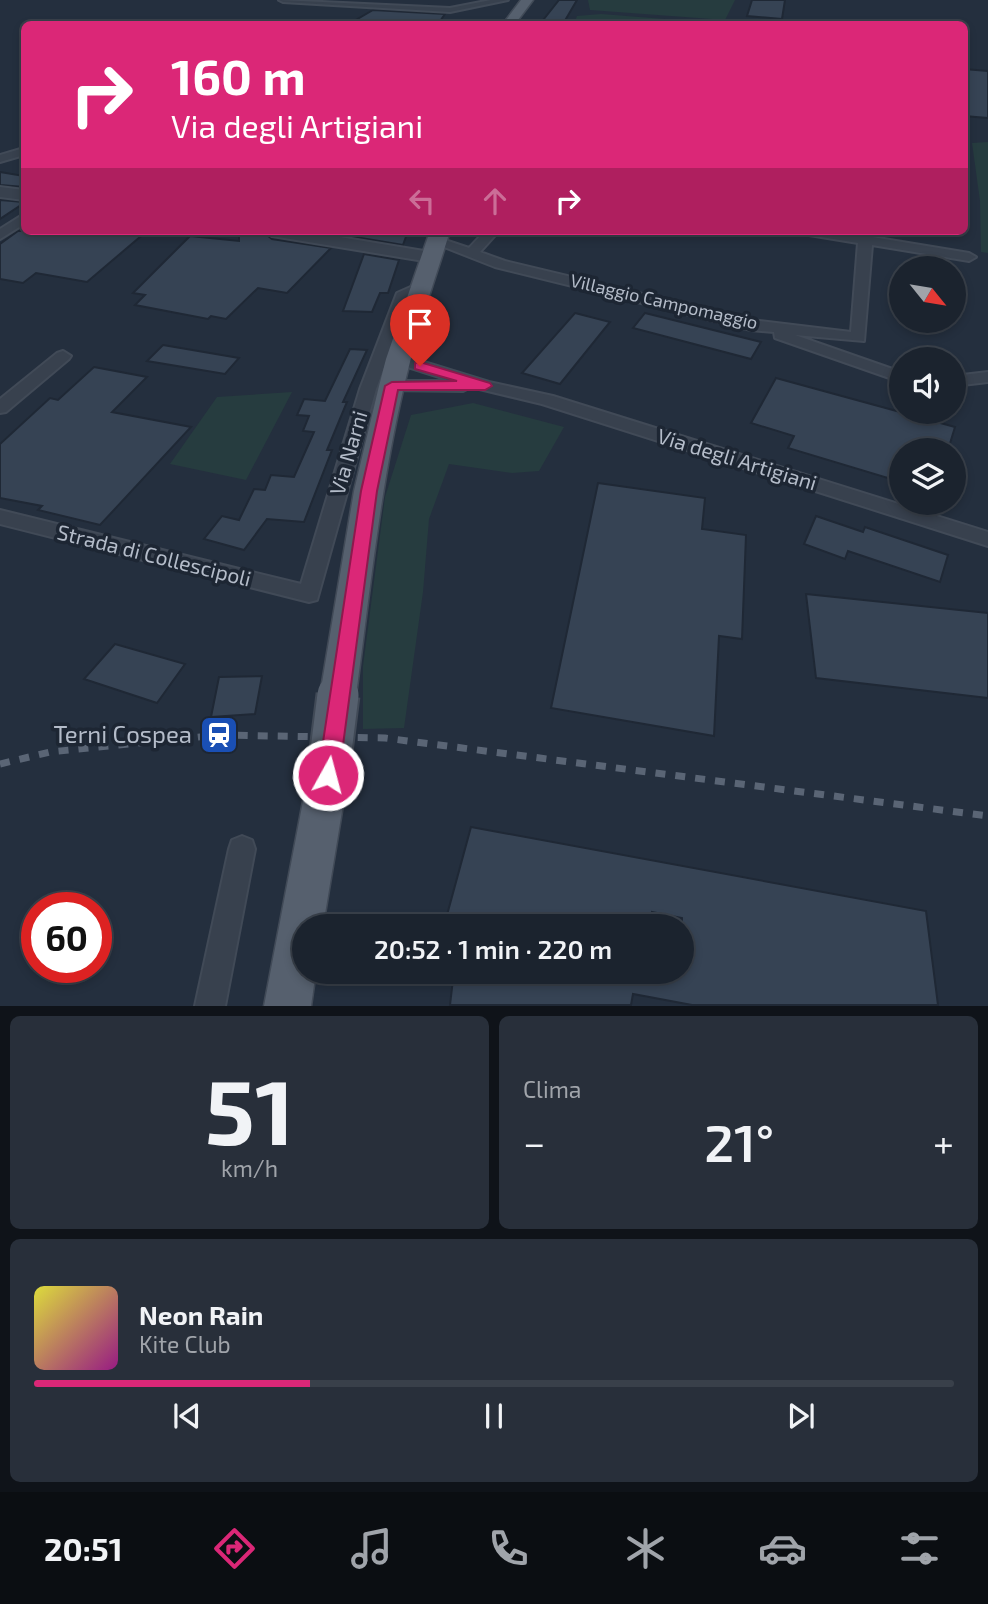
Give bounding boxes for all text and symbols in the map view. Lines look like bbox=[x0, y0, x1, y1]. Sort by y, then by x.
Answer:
text: 160 m bbox=[171, 46, 306, 105]
icon: right bbox=[56, 49, 147, 140]
text: Via degli Artigiani bbox=[171, 106, 423, 144]
icon: left bbox=[403, 182, 441, 220]
icon: ahead bbox=[476, 182, 514, 220]
icon: right bbox=[549, 182, 587, 220]
north arrow bbox=[889, 256, 966, 332]
map controls bbox=[889, 256, 966, 515]
street label: Villaggio Campomaggio bbox=[568, 269, 760, 333]
pin bbox=[390, 294, 450, 366]
icon: arrive bbox=[401, 305, 439, 343]
button: sound bbox=[889, 347, 966, 424]
street label: Via Narni bbox=[324, 408, 371, 498]
street label: Via degli Artigiani bbox=[655, 422, 820, 495]
button: layers bbox=[889, 438, 966, 515]
street label: Strada di Collescipoli bbox=[55, 518, 254, 591]
station icon: Terni Cospea bbox=[198, 714, 240, 756]
place label: Terni Cospea bbox=[53, 719, 192, 748]
position arrow bbox=[291, 738, 365, 812]
speed limit sign: 60 bbox=[21, 892, 112, 983]
text: 20:52 · 1 min · 220 m bbox=[374, 933, 612, 964]
text: 51 bbox=[205, 1054, 294, 1163]
text: Clima bbox=[523, 1075, 581, 1103]
text: 21° bbox=[704, 1110, 774, 1172]
text: − bbox=[523, 1119, 545, 1165]
text: + bbox=[933, 1119, 954, 1165]
text: km/h bbox=[221, 1154, 278, 1182]
text: Neon Rain bbox=[139, 1299, 263, 1330]
text: Kite Club bbox=[139, 1330, 231, 1358]
icon: previous bbox=[168, 1397, 206, 1435]
icon: pause bbox=[475, 1397, 513, 1435]
icon: next bbox=[782, 1397, 820, 1435]
icon: directions bbox=[210, 1524, 259, 1573]
icon: music bbox=[347, 1524, 396, 1573]
icon: phone bbox=[484, 1524, 533, 1573]
icon: climate bbox=[621, 1524, 670, 1573]
icon: car bbox=[758, 1524, 807, 1573]
icon: filters bbox=[895, 1524, 944, 1573]
text: 20:51 bbox=[44, 1529, 122, 1567]

